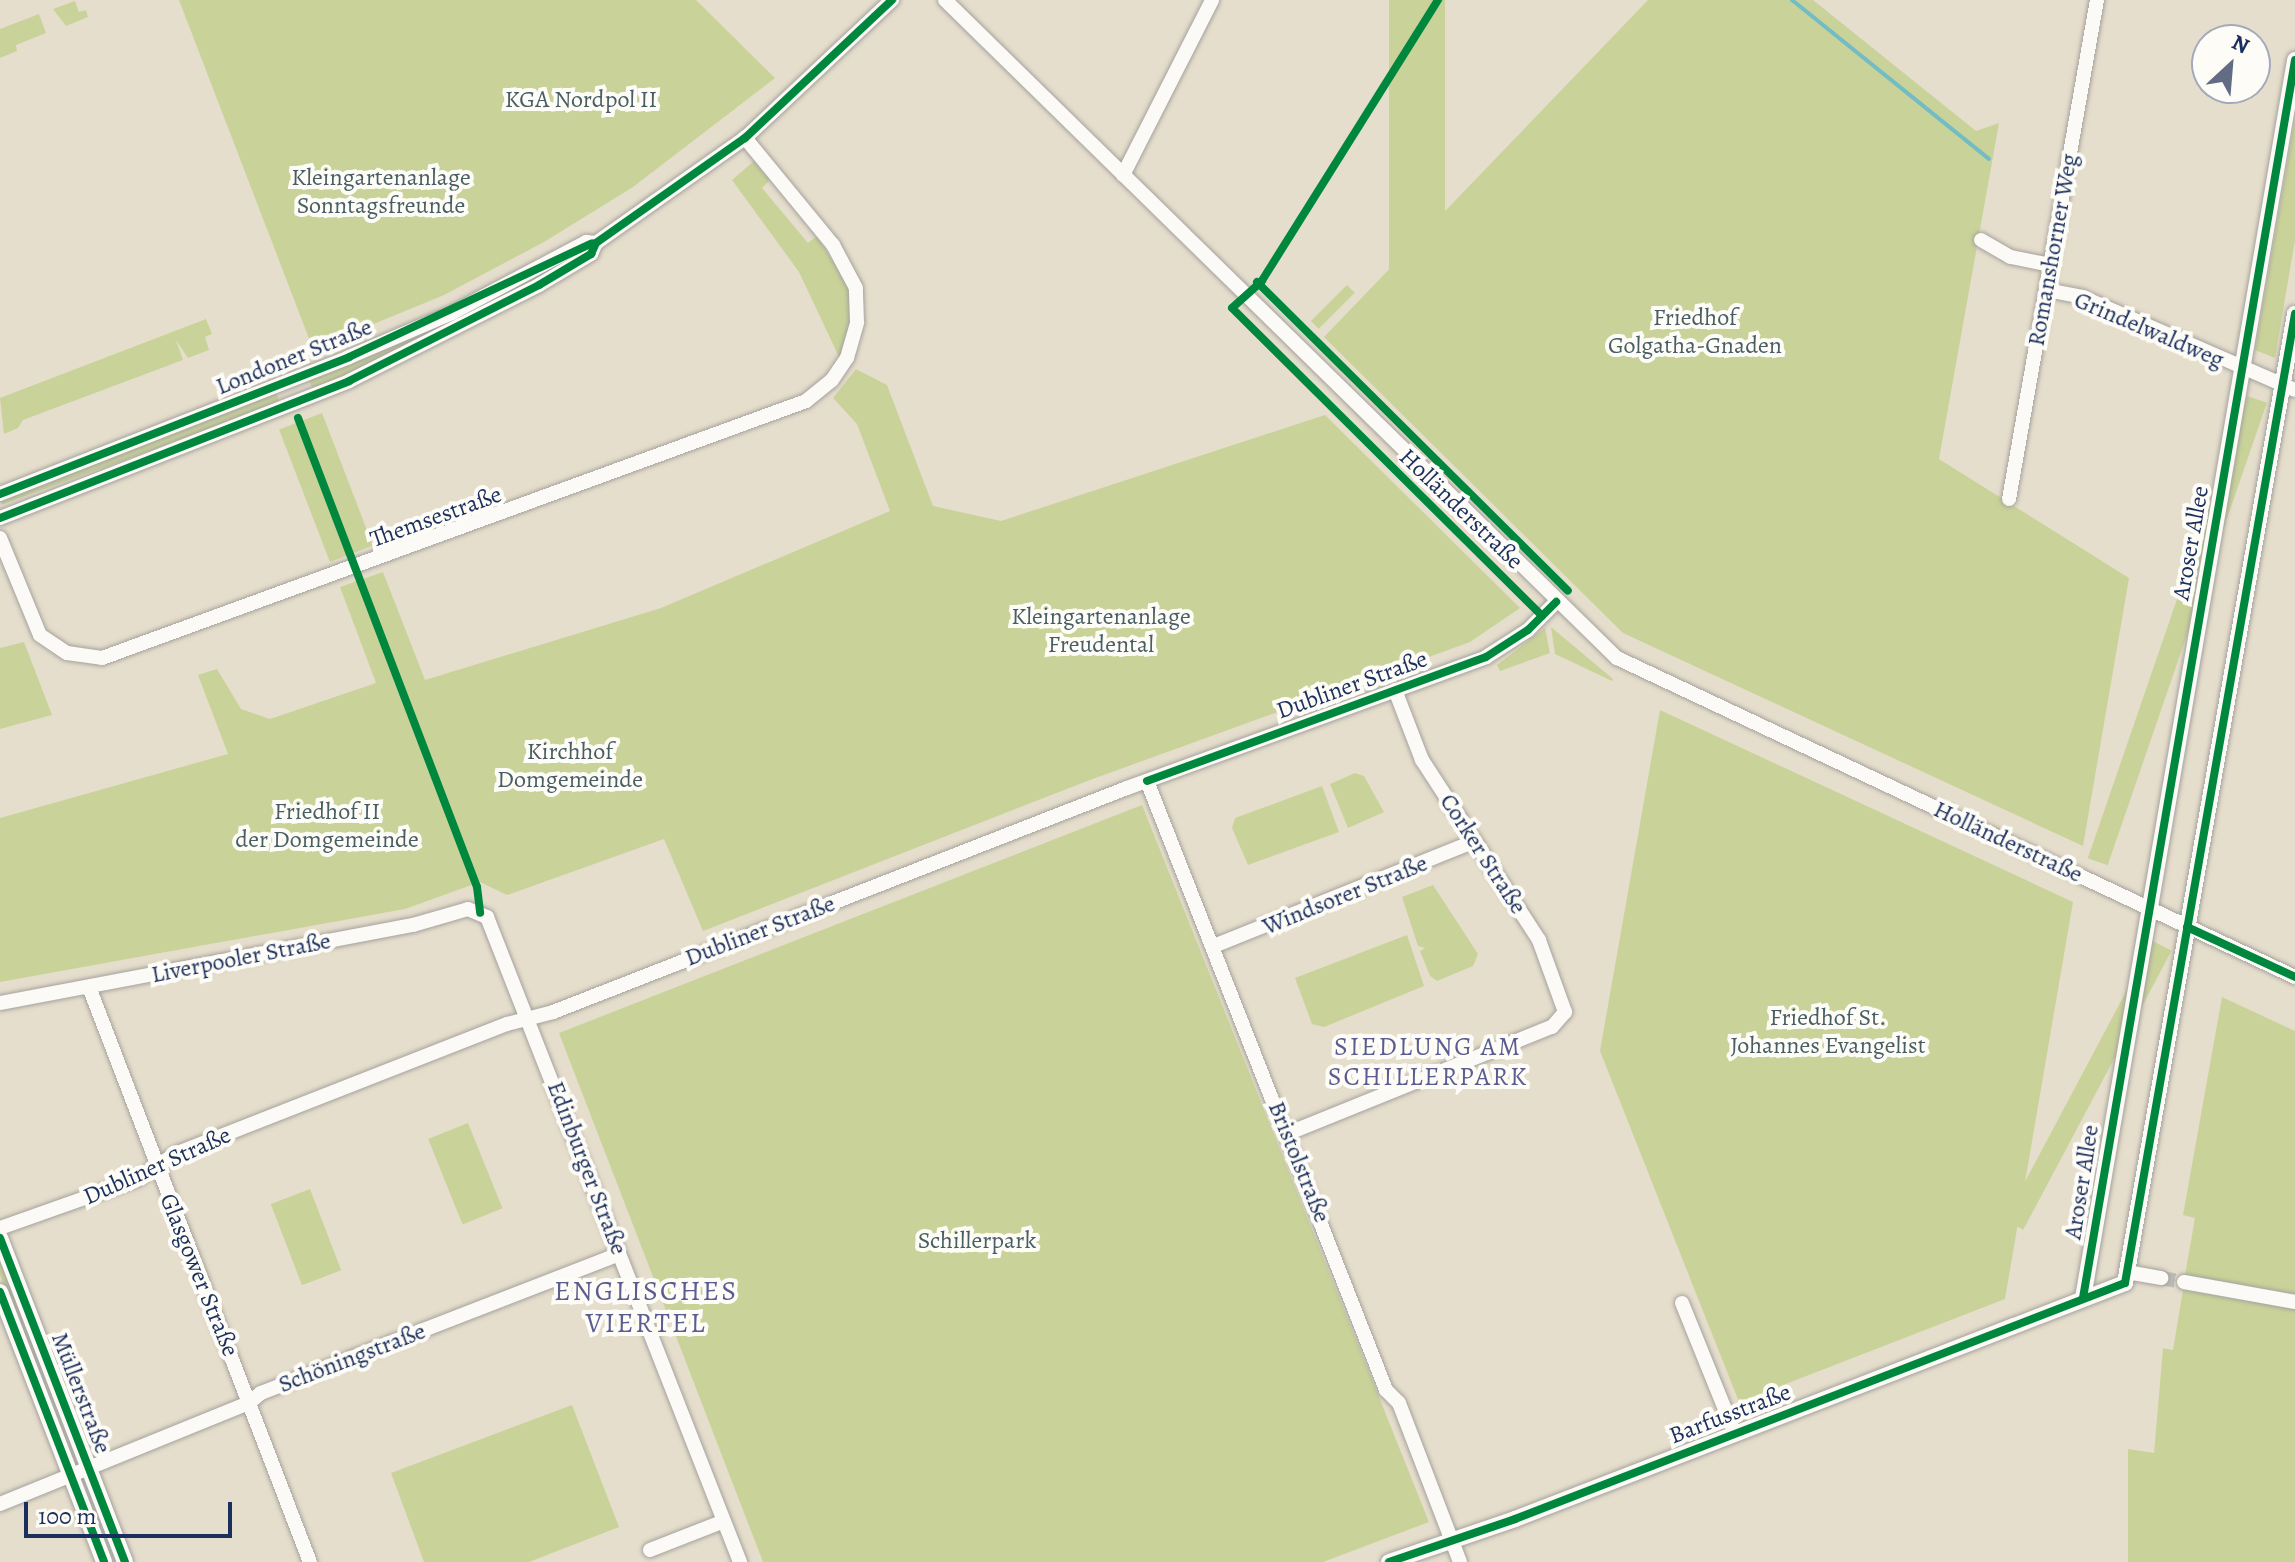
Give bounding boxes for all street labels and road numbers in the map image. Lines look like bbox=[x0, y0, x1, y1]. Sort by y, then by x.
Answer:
street label: Romanshorner Weg bbox=[2022, 152, 2084, 348]
street label: Grindelwaldweg bbox=[2070, 286, 2228, 374]
street label: Londoner Straße bbox=[212, 313, 376, 401]
street label: Holländerstraße bbox=[1393, 443, 1529, 575]
street label: Themsestraße bbox=[366, 480, 506, 554]
street label: Aroser Allee bbox=[2167, 484, 2215, 602]
street label: Dubliner Straße bbox=[1273, 644, 1431, 726]
street label: Corker Straße bbox=[1433, 788, 1533, 920]
street label: Holländerstraße bbox=[1929, 795, 2087, 889]
street label: Windsorer Straße bbox=[1258, 849, 1432, 941]
street label: Dubliner Straße bbox=[681, 889, 839, 973]
street label: Liverpooler Straße bbox=[149, 926, 333, 990]
street label: Edinburger Straße bbox=[541, 1077, 633, 1259]
street label: Bristolstraße bbox=[1262, 1097, 1336, 1227]
street label: Dubliner Straße bbox=[79, 1121, 235, 1211]
street label: Aroser Allee bbox=[2059, 1123, 2105, 1241]
street label: Glasgower Straße bbox=[153, 1189, 245, 1361]
street label: Schöningstraße bbox=[275, 1317, 429, 1399]
street label: Müllerstraße bbox=[45, 1328, 117, 1458]
street label: Barfusstraße bbox=[1665, 1378, 1795, 1450]

